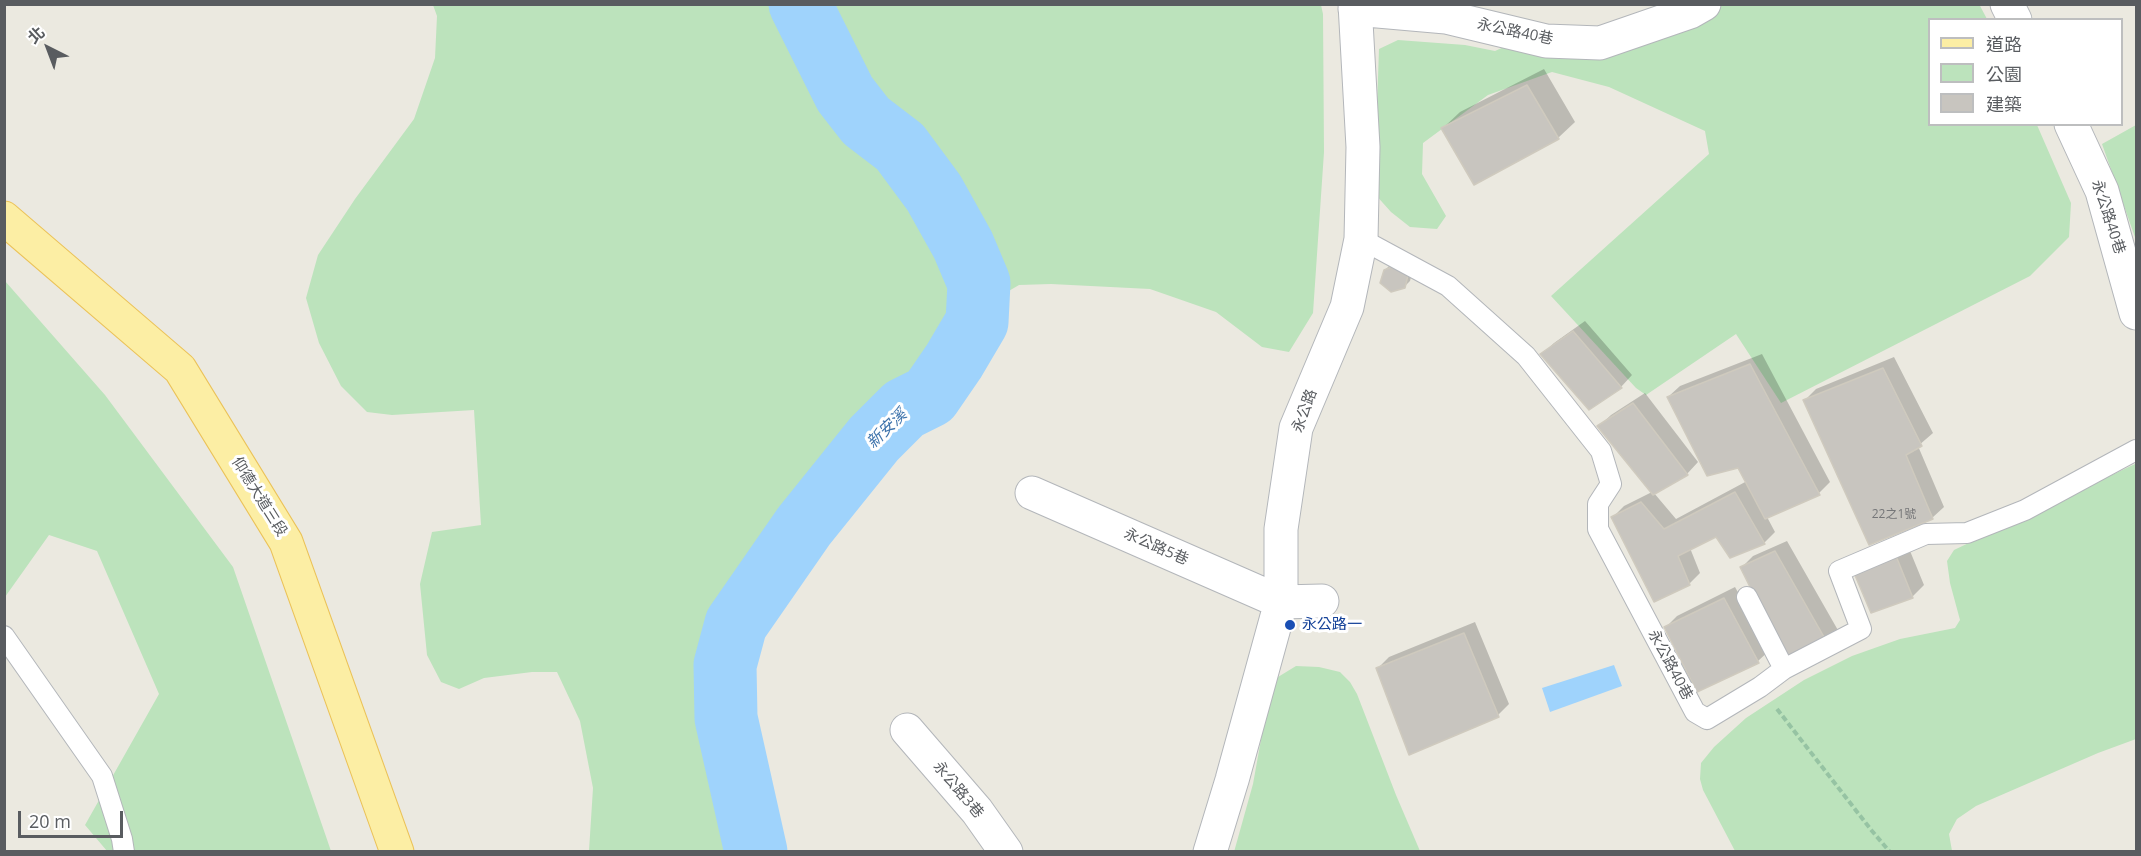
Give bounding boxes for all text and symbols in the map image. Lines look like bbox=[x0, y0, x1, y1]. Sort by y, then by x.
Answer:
street label: 永公路40巷 bbox=[1475, 15, 1555, 49]
north arrow bbox=[18, 18, 78, 78]
legend bbox=[1928, 18, 2123, 126]
text: 北 bbox=[23, 21, 49, 48]
text: 道路 bbox=[1986, 32, 2022, 56]
text: 公園 bbox=[1986, 62, 2022, 86]
text: 建築 bbox=[1986, 92, 2022, 116]
street label: 永公路40巷 bbox=[2088, 178, 2128, 256]
street label: 永公路 bbox=[1289, 387, 1321, 435]
water label: 新安溪 bbox=[863, 405, 911, 453]
street label: 仰德大道三段 bbox=[228, 454, 290, 540]
house number: 22之1號 bbox=[1872, 508, 1916, 522]
street label: 永公路5巷 bbox=[1121, 525, 1191, 569]
place label: 永公路一 bbox=[1302, 616, 1362, 634]
marker: 永公路一 bbox=[1283, 618, 1297, 632]
street label: 永公路40巷 bbox=[1644, 627, 1696, 703]
street label: 永公路3巷 bbox=[929, 758, 987, 822]
scale bar bbox=[21, 799, 126, 837]
text: 20 m bbox=[29, 809, 71, 833]

